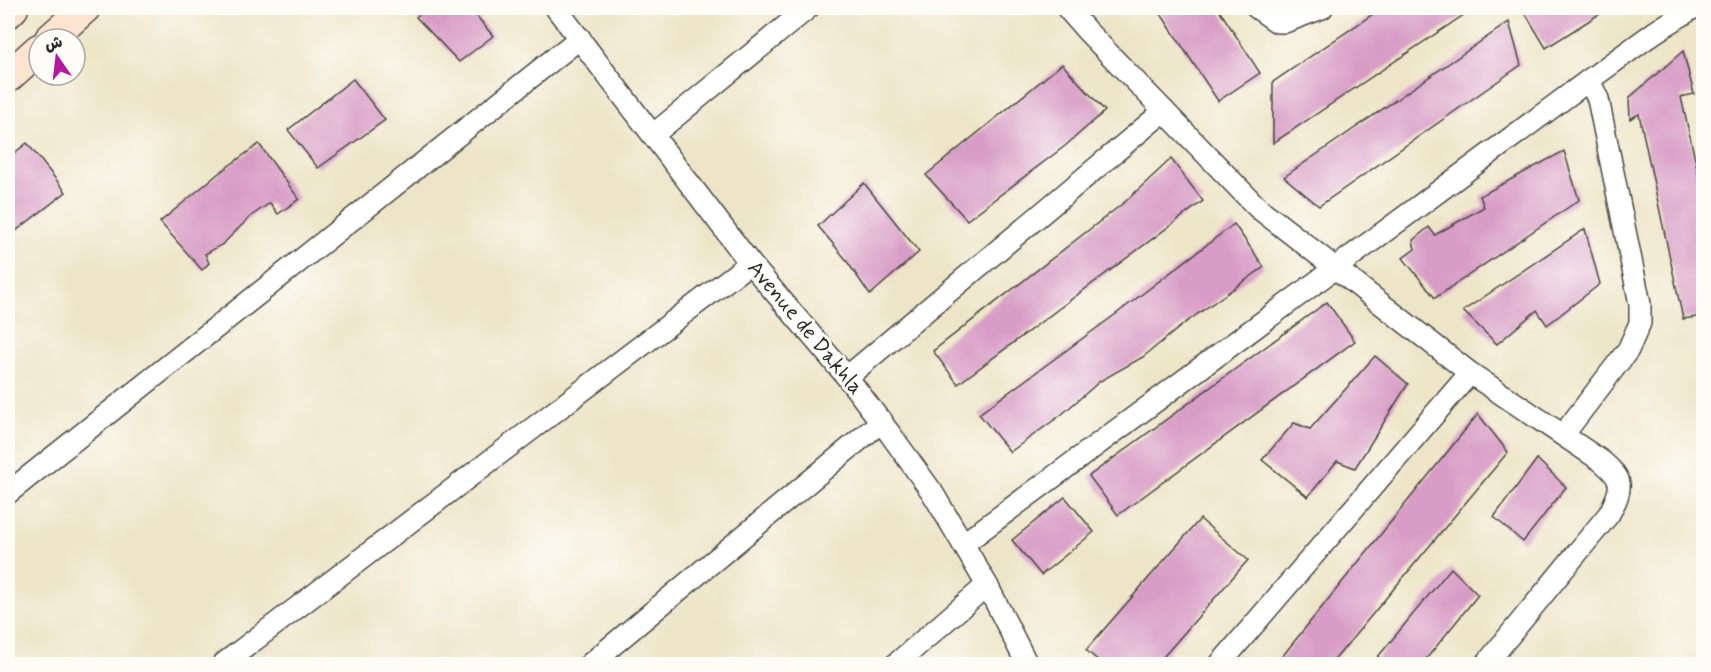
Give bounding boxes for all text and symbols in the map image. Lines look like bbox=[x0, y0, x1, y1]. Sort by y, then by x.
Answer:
north arrow bbox=[27, 27, 87, 87]
text: ش bbox=[43, 32, 65, 56]
street label: Avenue de Dakhla bbox=[741, 255, 869, 401]

